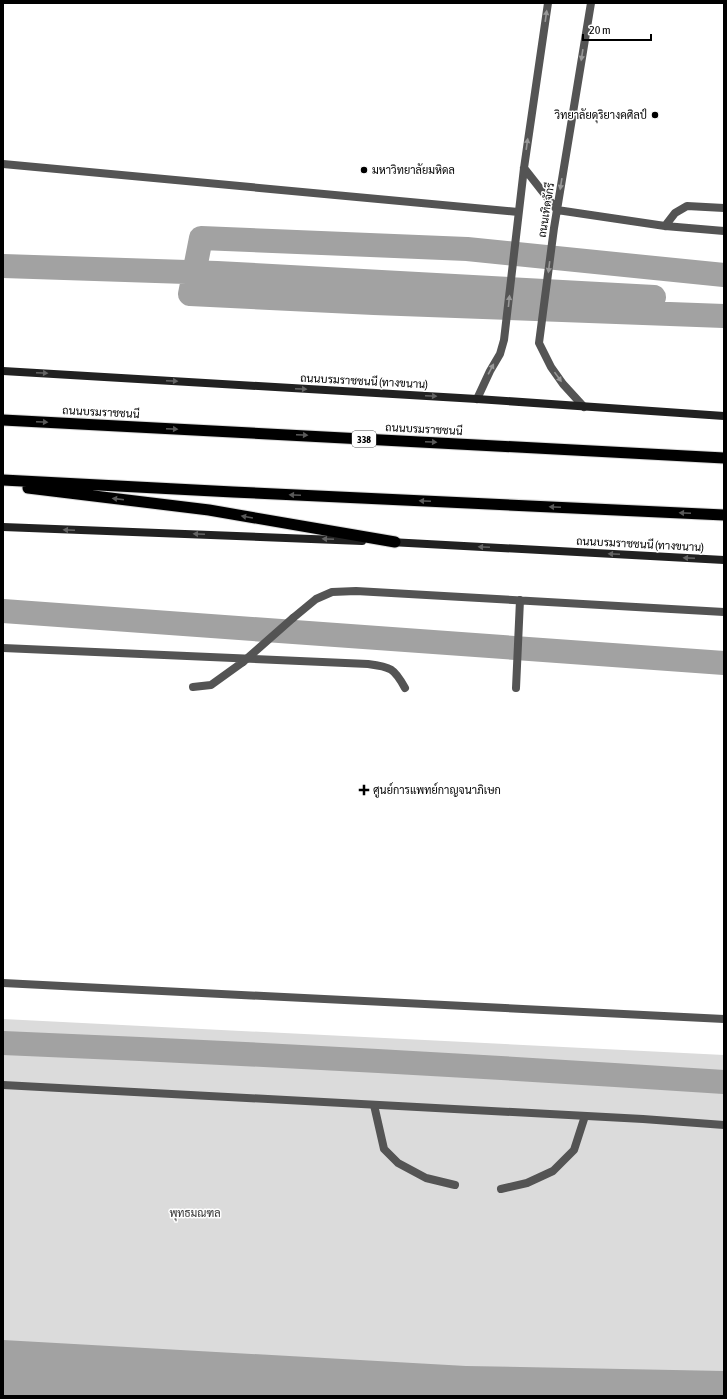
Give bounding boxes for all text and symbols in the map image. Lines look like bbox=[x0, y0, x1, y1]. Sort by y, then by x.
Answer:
one-way arrow bbox=[543, 10, 549, 22]
scale bar bbox=[583, 16, 651, 42]
text: 20 m bbox=[589, 23, 611, 37]
one-way arrow bbox=[579, 49, 585, 61]
place label: วิทยาลัยดุริยางคศิลป์ bbox=[554, 108, 647, 124]
marker: วิทยาลัยดุริยางคศิลป์ bbox=[650, 110, 660, 120]
one-way arrow bbox=[524, 138, 530, 150]
place label: มหาวิทยาลัยมหิดล bbox=[372, 163, 455, 176]
marker: มหาวิทยาลัยมหิดล bbox=[359, 165, 369, 175]
one-way arrow bbox=[558, 177, 564, 190]
street label: ถนนเทิดจักรี bbox=[534, 181, 556, 238]
one-way arrow bbox=[546, 261, 552, 273]
one-way arrow bbox=[505, 295, 512, 307]
one-way arrow bbox=[488, 364, 494, 375]
one-way arrow bbox=[36, 370, 48, 377]
street label: ถนนบรมราชชนนี (ทางขนาน) bbox=[300, 370, 429, 390]
one-way arrow bbox=[554, 372, 562, 382]
one-way arrow bbox=[166, 377, 178, 384]
one-way arrow bbox=[295, 385, 307, 392]
one-way arrow bbox=[425, 393, 437, 400]
street label: ถนนบรมราชชนนี bbox=[62, 402, 140, 420]
one-way arrow bbox=[36, 419, 49, 425]
street label: ถนนบรมราชชนนี bbox=[385, 419, 463, 437]
one-way arrow bbox=[166, 425, 178, 432]
road number: 338 bbox=[352, 431, 376, 447]
one-way arrow bbox=[296, 432, 308, 439]
one-way arrow bbox=[425, 439, 437, 446]
one-way arrow bbox=[288, 492, 301, 498]
one-way arrow bbox=[112, 496, 124, 502]
one-way arrow bbox=[418, 498, 431, 504]
one-way arrow bbox=[548, 504, 561, 510]
one-way arrow bbox=[678, 510, 691, 516]
one-way arrow bbox=[240, 513, 253, 519]
one-way arrow bbox=[63, 526, 75, 533]
one-way arrow bbox=[193, 531, 205, 538]
street label: ถนนบรมราชชนนี (ทางขนาน) bbox=[576, 533, 705, 553]
one-way arrow bbox=[322, 536, 334, 543]
one-way arrow bbox=[478, 543, 490, 550]
one-way arrow bbox=[607, 551, 620, 557]
one-way arrow bbox=[682, 555, 695, 561]
place label: ศูนย์การแพทย์กาญจนาภิเษก bbox=[373, 782, 501, 798]
marker: ศูนย์การแพทย์กาญจนาภิเษก bbox=[358, 784, 370, 796]
park label: พุทธมณฑล bbox=[169, 1207, 221, 1222]

